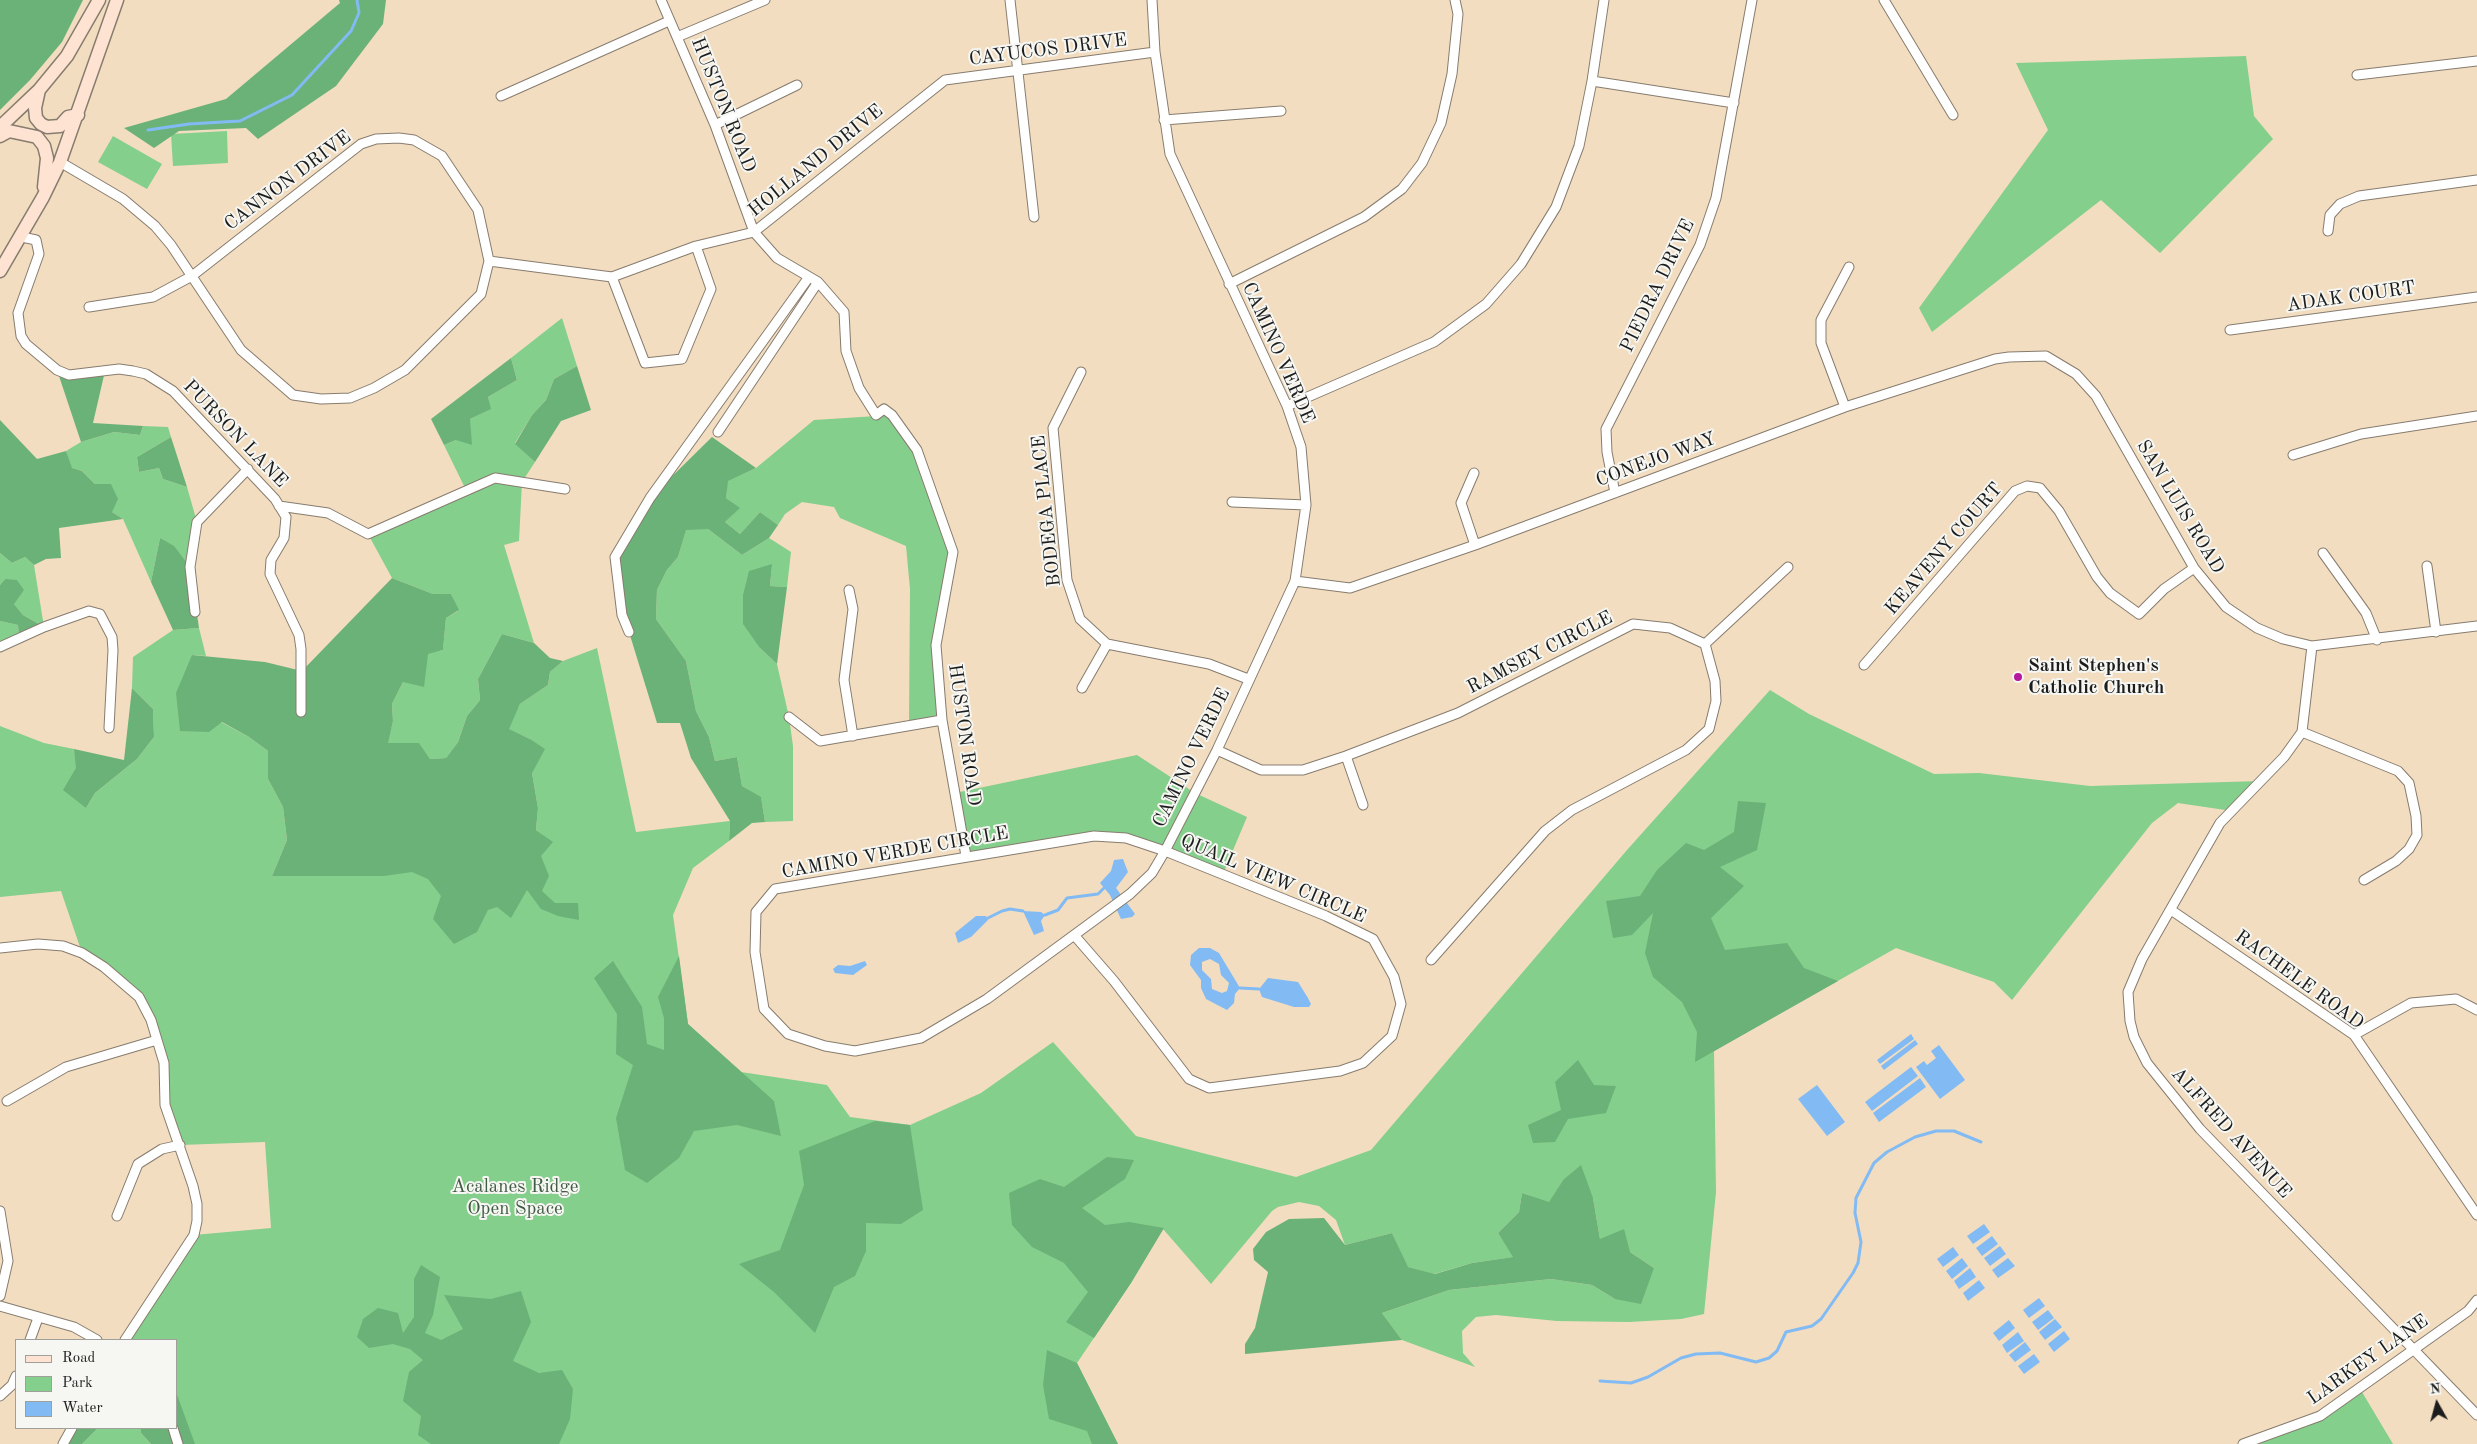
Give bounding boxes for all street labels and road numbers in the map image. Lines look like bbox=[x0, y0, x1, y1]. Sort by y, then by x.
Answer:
street label: CAYUCOS DRIVE bbox=[968, 29, 1128, 71]
street label: HUSTON ROAD bbox=[686, 34, 760, 176]
street label: HOLLAND DRIVE bbox=[744, 100, 888, 222]
street label: CANNON DRIVE bbox=[220, 126, 356, 236]
street label: PIEDRA DRIVE bbox=[1616, 216, 1700, 356]
street label: ADAK COURT bbox=[2285, 277, 2417, 317]
street label: CAMINO VERDE bbox=[1237, 279, 1319, 427]
street label: PURSON LANE bbox=[178, 375, 292, 493]
street label: CONEJO WAY bbox=[1593, 428, 1719, 492]
street label: BODEGA PLACE bbox=[1028, 434, 1066, 588]
street label: SAN LUIS ROAD bbox=[2131, 436, 2229, 578]
street label: KEAVENY COURT bbox=[1880, 478, 2008, 620]
street label: RAMSEY CIRCLE bbox=[1463, 606, 1617, 700]
street label: HUSTON ROAD bbox=[943, 662, 985, 808]
street label: CAMINO VERDE bbox=[1148, 685, 1236, 831]
street label: CAMINO VERDE CIRCLE bbox=[780, 822, 1010, 884]
street label: QUAIL VIEW CIRCLE bbox=[1177, 830, 1369, 928]
street label: RACHELE ROAD bbox=[2230, 925, 2368, 1035]
street label: ALFRED AVENUE bbox=[2166, 1063, 2296, 1203]
street label: LARKEY LANE bbox=[2303, 1310, 2433, 1410]

